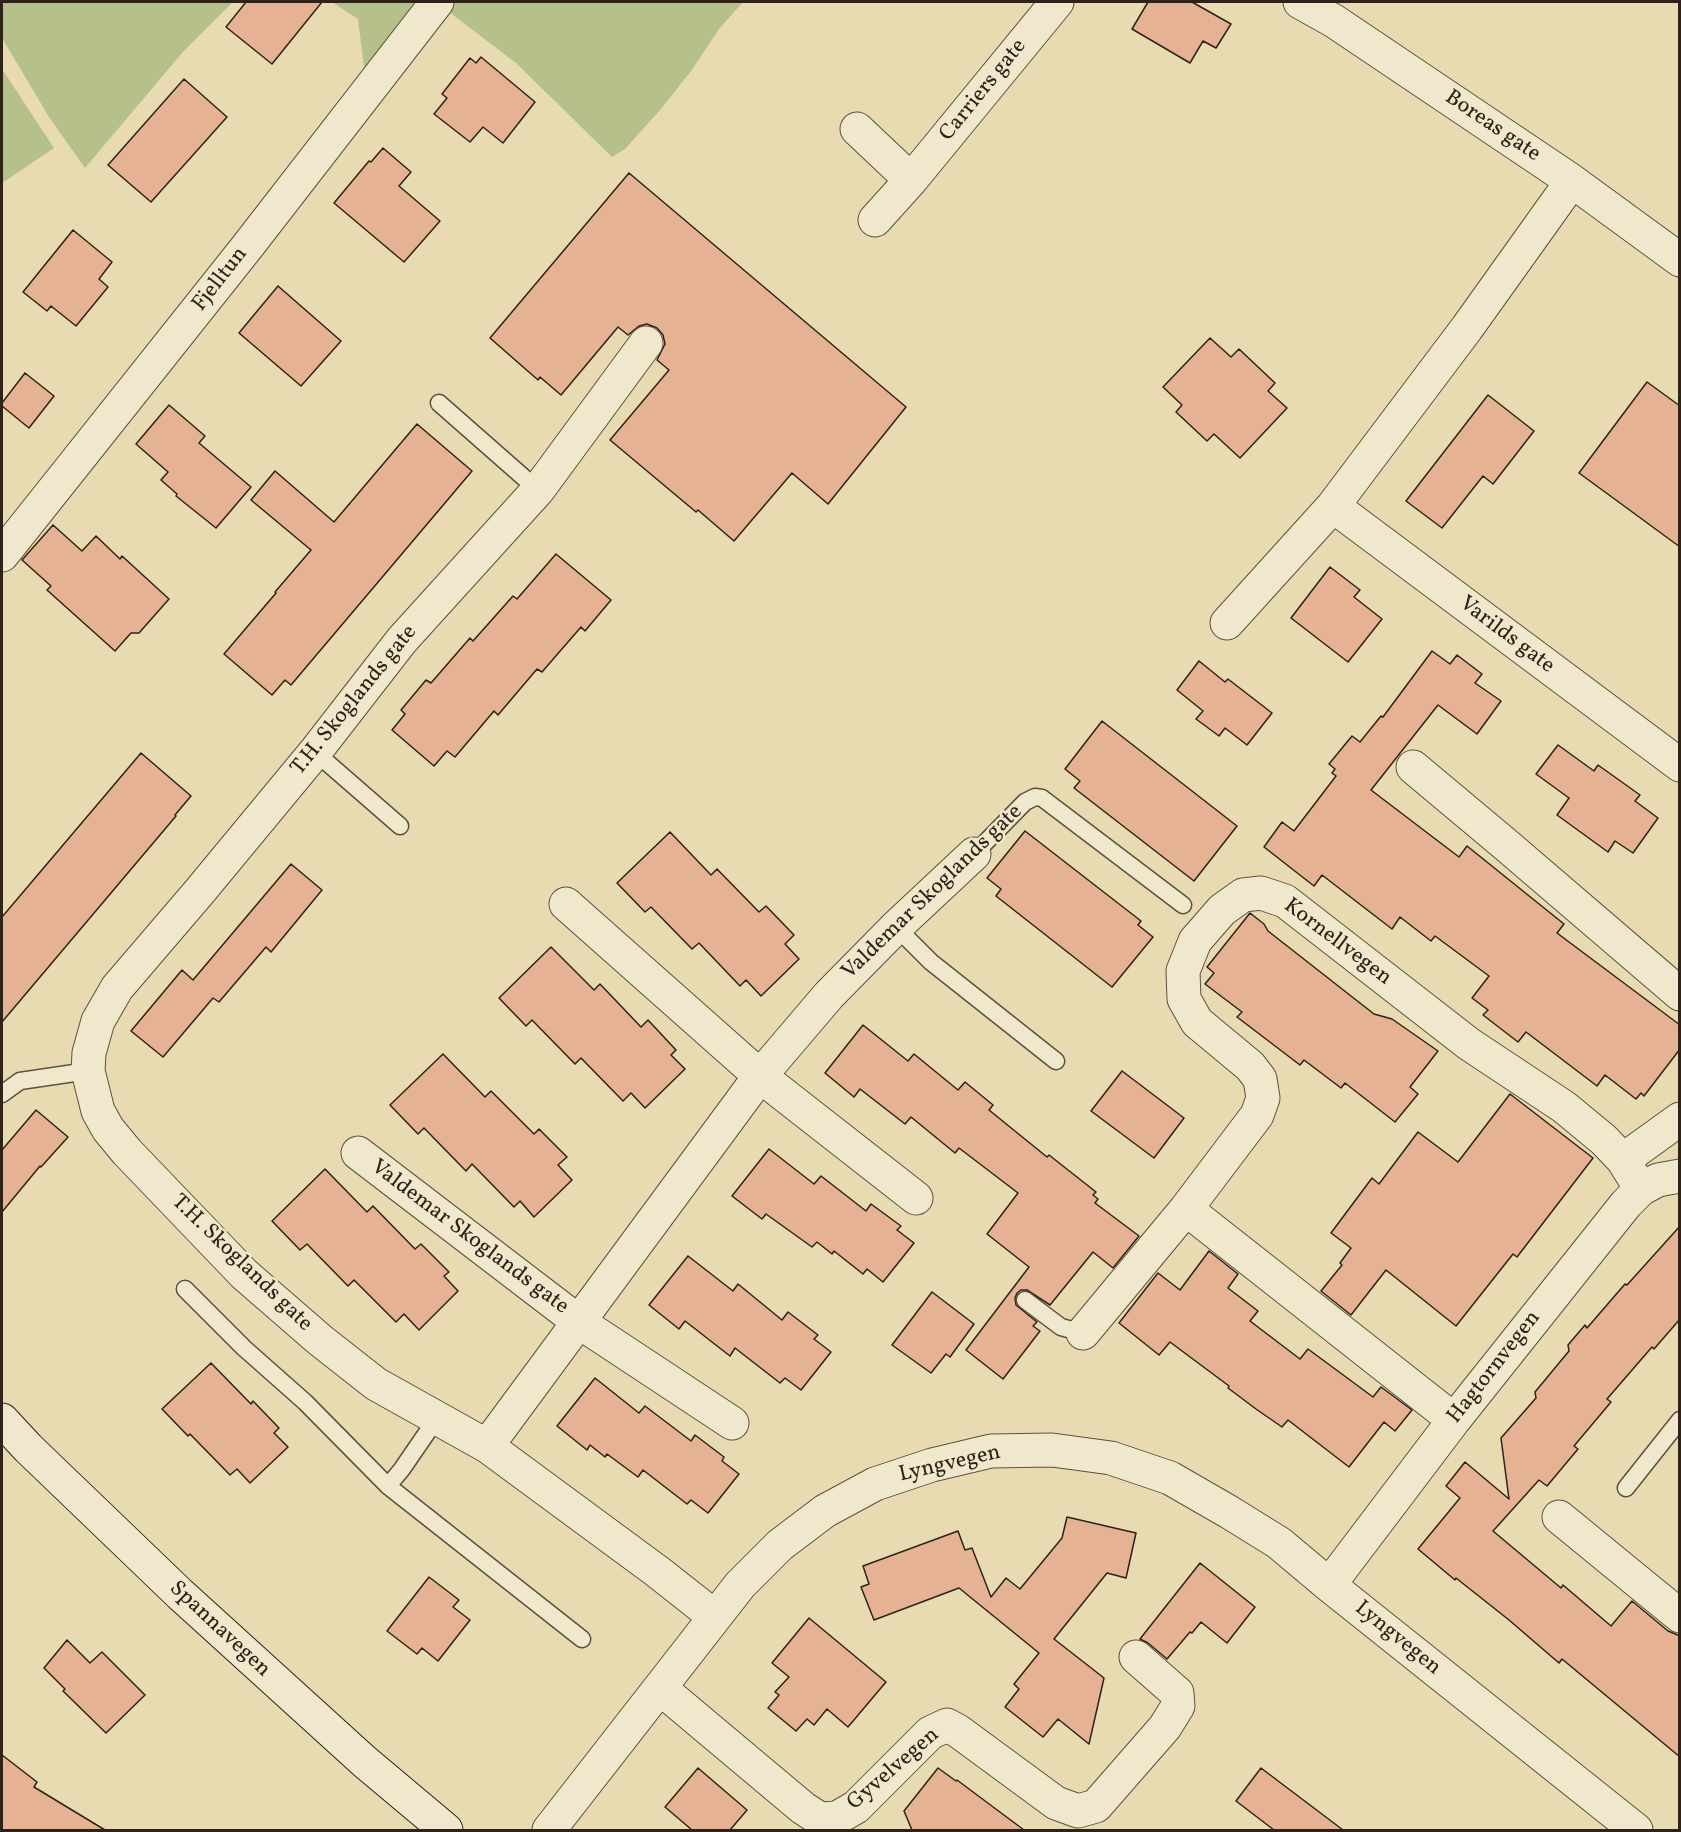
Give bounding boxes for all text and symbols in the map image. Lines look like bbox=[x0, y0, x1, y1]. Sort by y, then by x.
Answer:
street label: Carriers gate bbox=[935, 35, 1033, 147]
street label: Boreas gate bbox=[1439, 85, 1545, 169]
street label: Fjelltun bbox=[188, 243, 254, 317]
street label: Varilds gate bbox=[1453, 592, 1559, 680]
street label: T.H. Skoglands gate bbox=[286, 620, 424, 782]
street label: Valdemar Skoglands gate bbox=[837, 800, 1029, 986]
street label: Kornellvegen bbox=[1278, 894, 1396, 992]
street label: Valdemar Skoglands gate bbox=[365, 1155, 573, 1321]
street label: T.H. Skoglands gate bbox=[165, 1190, 317, 1338]
street label: Hagtornvegen bbox=[1443, 1306, 1547, 1430]
street label: Lyngvegen bbox=[897, 1440, 1003, 1490]
street label: Spannavegen bbox=[163, 1576, 275, 1684]
street label: Lyngvegen bbox=[1348, 1596, 1446, 1682]
street label: Gyvelvegen bbox=[843, 1723, 945, 1817]

